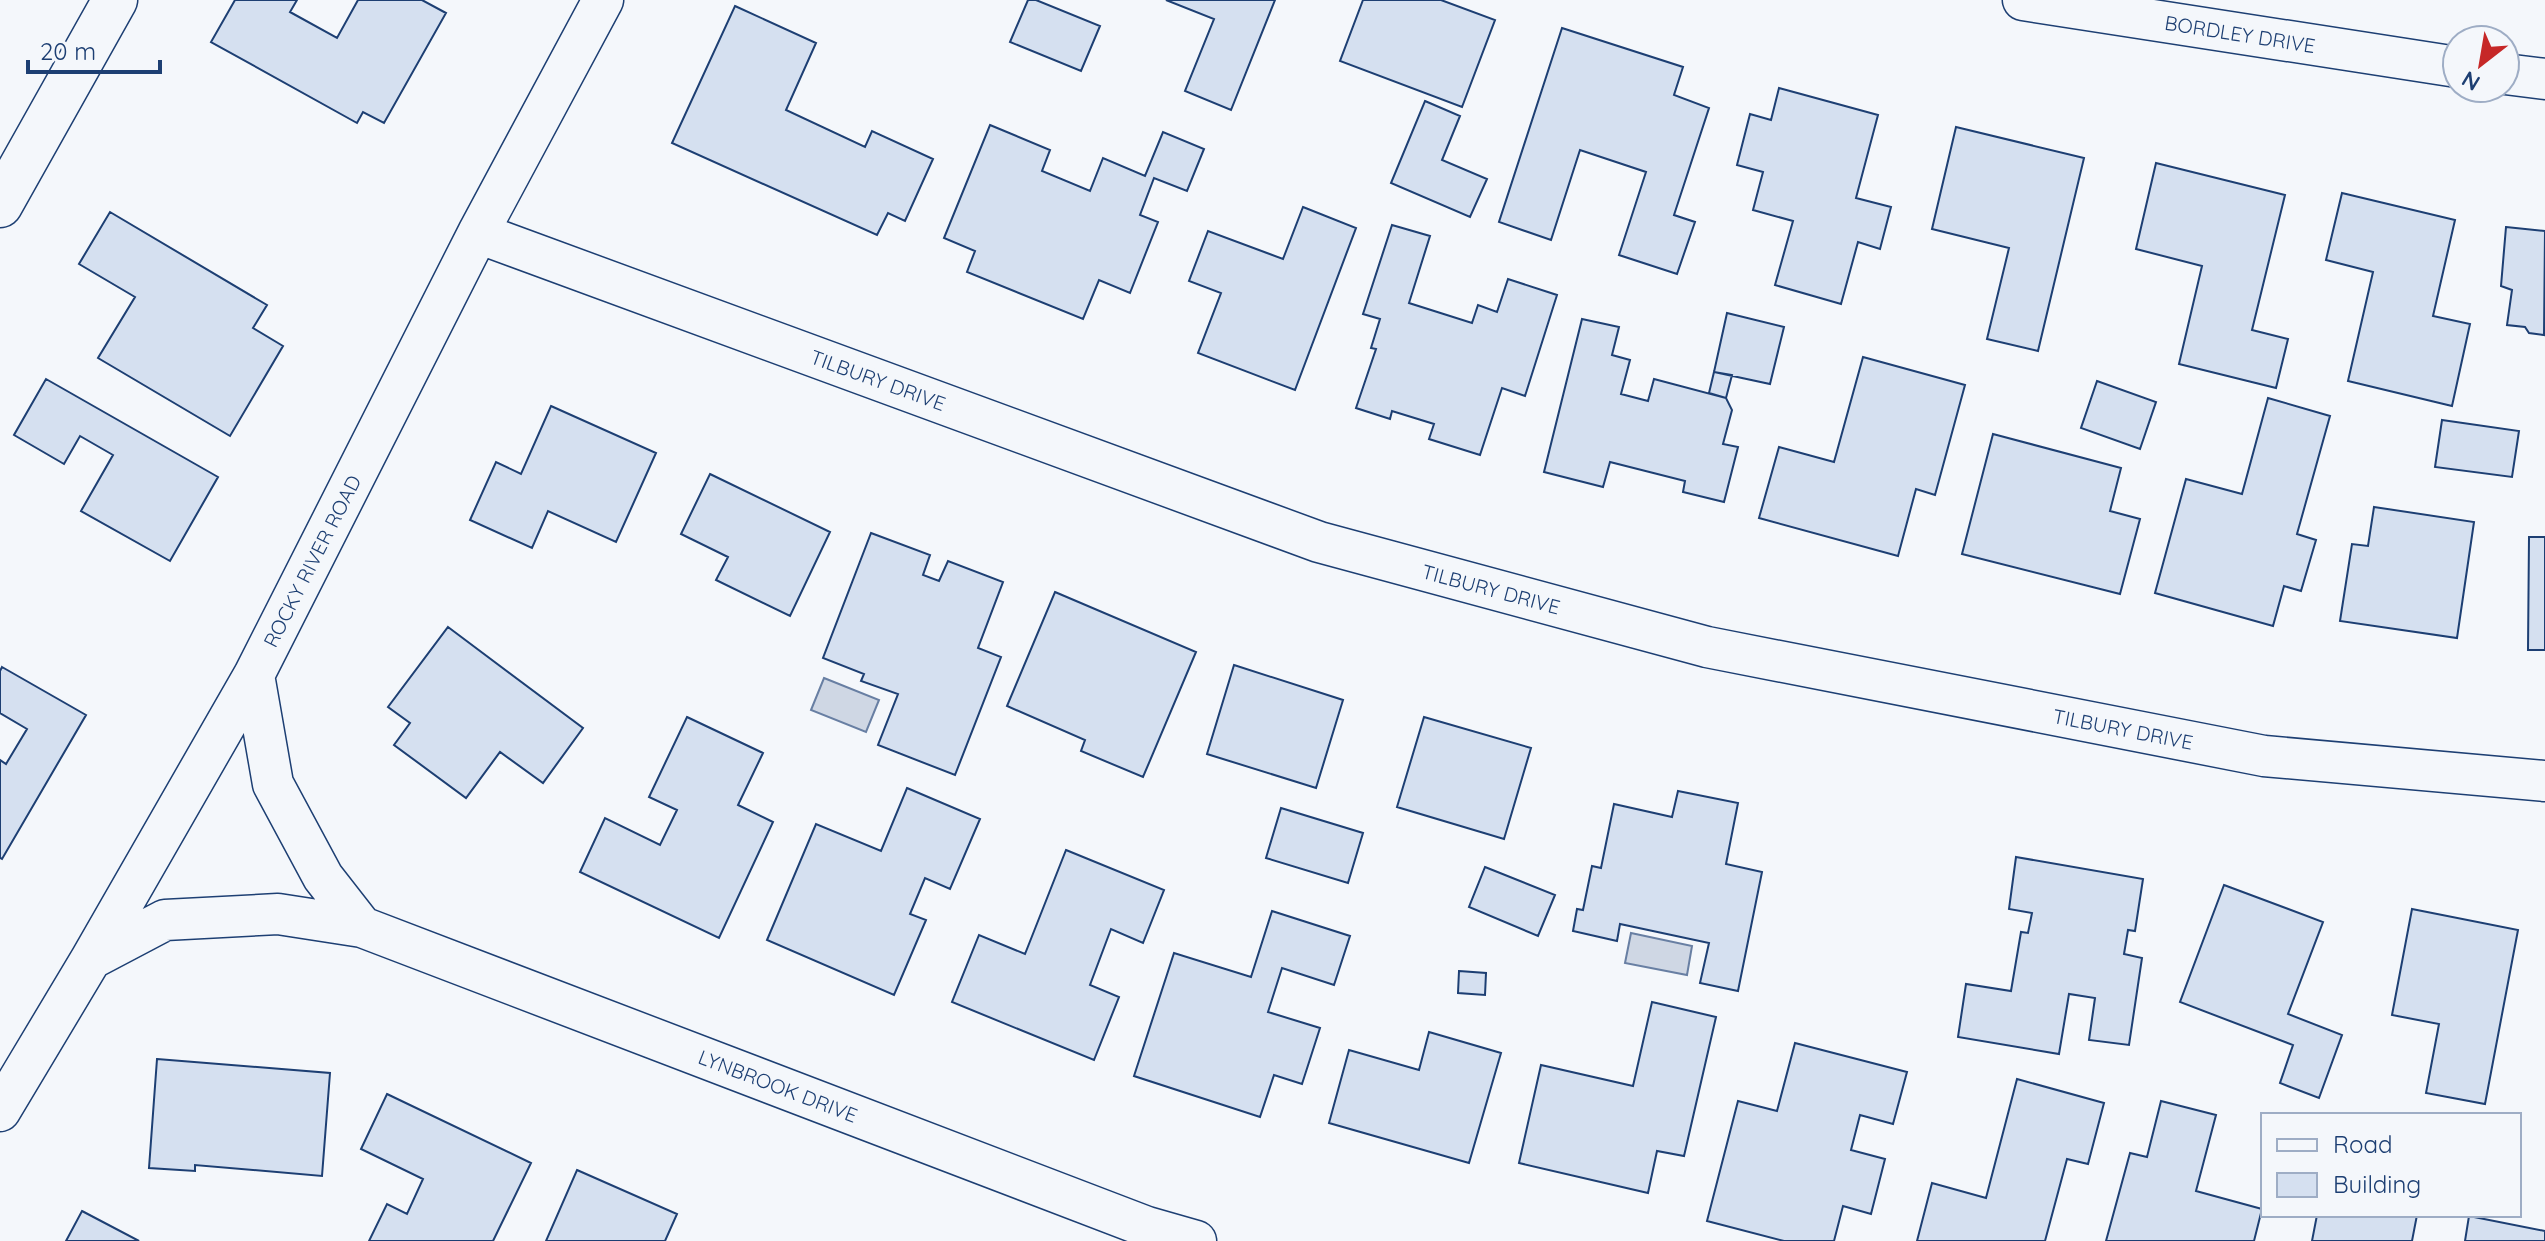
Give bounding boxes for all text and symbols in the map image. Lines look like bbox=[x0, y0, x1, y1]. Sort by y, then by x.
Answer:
street label: BORDLEY DRIVE bbox=[2163, 10, 2317, 58]
scale bar bbox=[28, 24, 160, 74]
north arrow bbox=[2441, 24, 2521, 104]
text: 20 m bbox=[40, 36, 96, 66]
text: N bbox=[2457, 65, 2485, 97]
street label: TILBURY DRIVE bbox=[807, 344, 949, 416]
street label: ROCKY RIVER ROAD bbox=[258, 471, 366, 651]
street label: TILBURY DRIVE bbox=[1419, 559, 1563, 619]
street label: TILBURY DRIVE bbox=[2051, 703, 2195, 755]
street label: LYNBROOK DRIVE bbox=[695, 1044, 861, 1128]
legend bbox=[2261, 1113, 2521, 1217]
text: Road bbox=[2333, 1129, 2393, 1159]
text: Building bbox=[2333, 1169, 2421, 1199]

